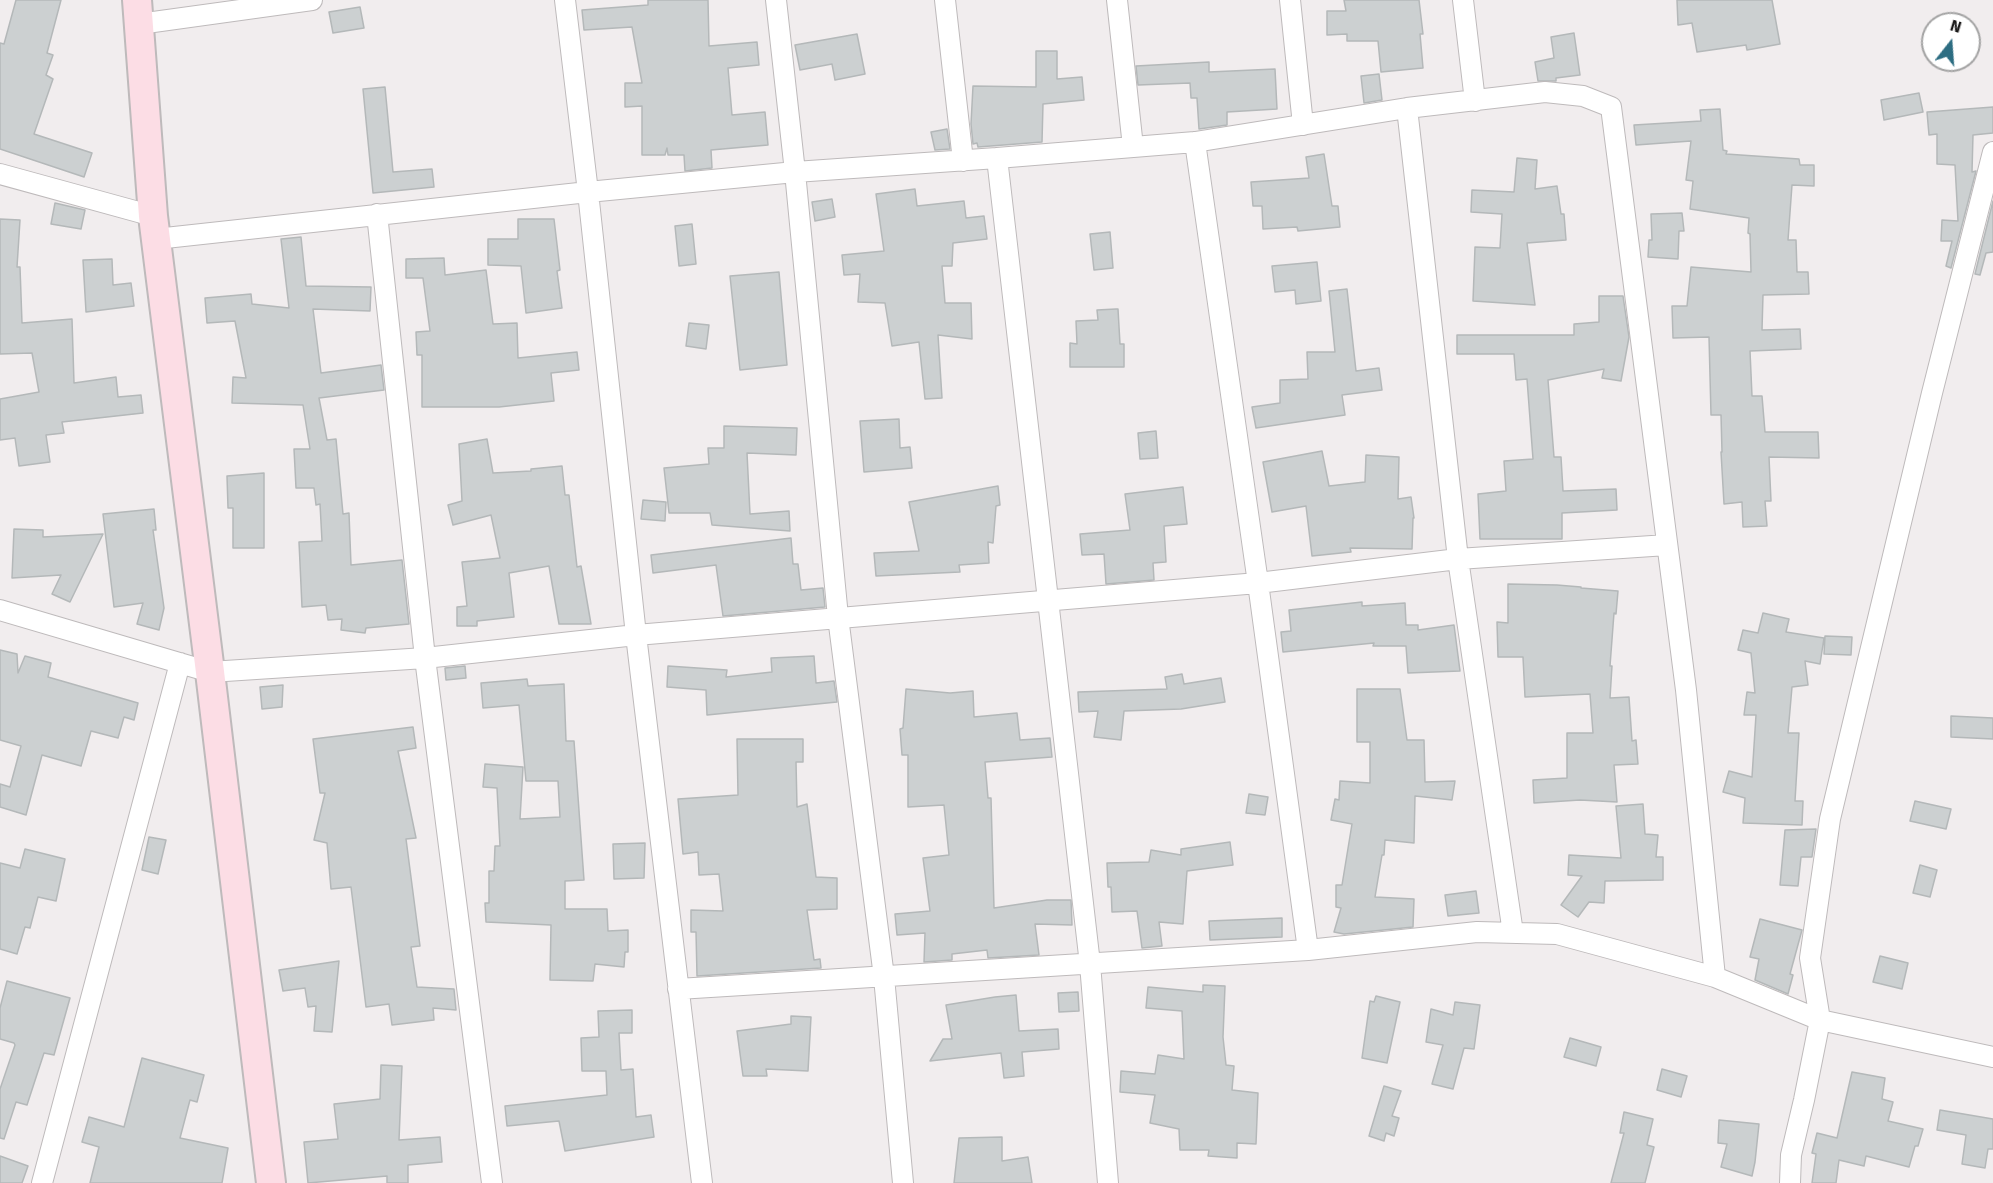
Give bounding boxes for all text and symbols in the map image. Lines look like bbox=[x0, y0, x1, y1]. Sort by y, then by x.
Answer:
north arrow bbox=[1921, 12, 1981, 72]
text: N bbox=[1948, 16, 1964, 37]

